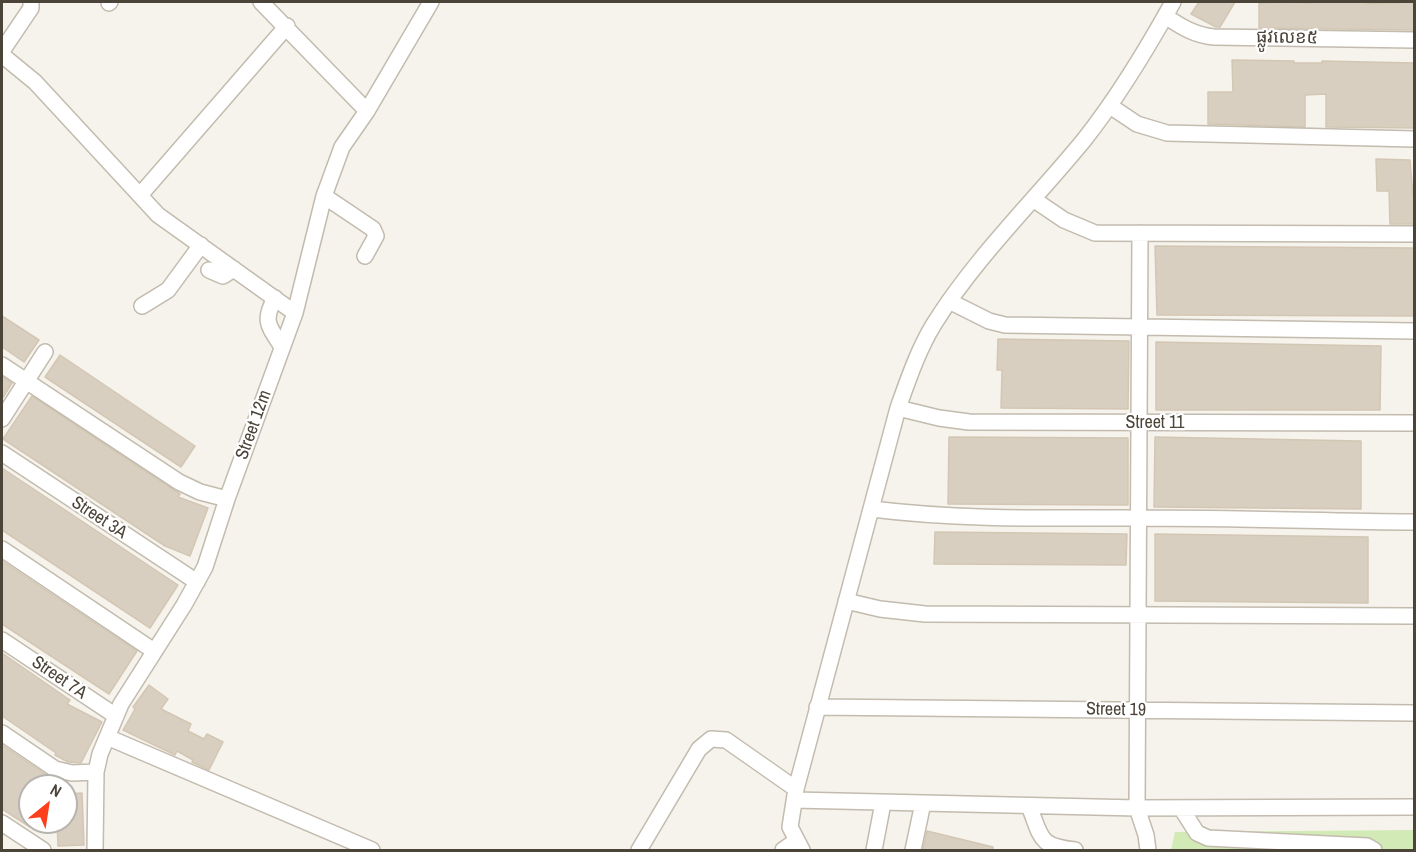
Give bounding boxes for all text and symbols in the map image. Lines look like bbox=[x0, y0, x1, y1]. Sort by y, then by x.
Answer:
street label: ផ្លូវលេខ៥ bbox=[1256, 27, 1318, 49]
street label: Street 12m bbox=[232, 387, 276, 463]
street label: Street 11 bbox=[1126, 412, 1184, 434]
street label: Street 3A bbox=[67, 492, 131, 544]
street label: Street 7A bbox=[27, 652, 91, 704]
street label: Street 19 bbox=[1086, 699, 1146, 721]
north arrow bbox=[18, 774, 78, 834]
text: N bbox=[46, 778, 66, 802]

